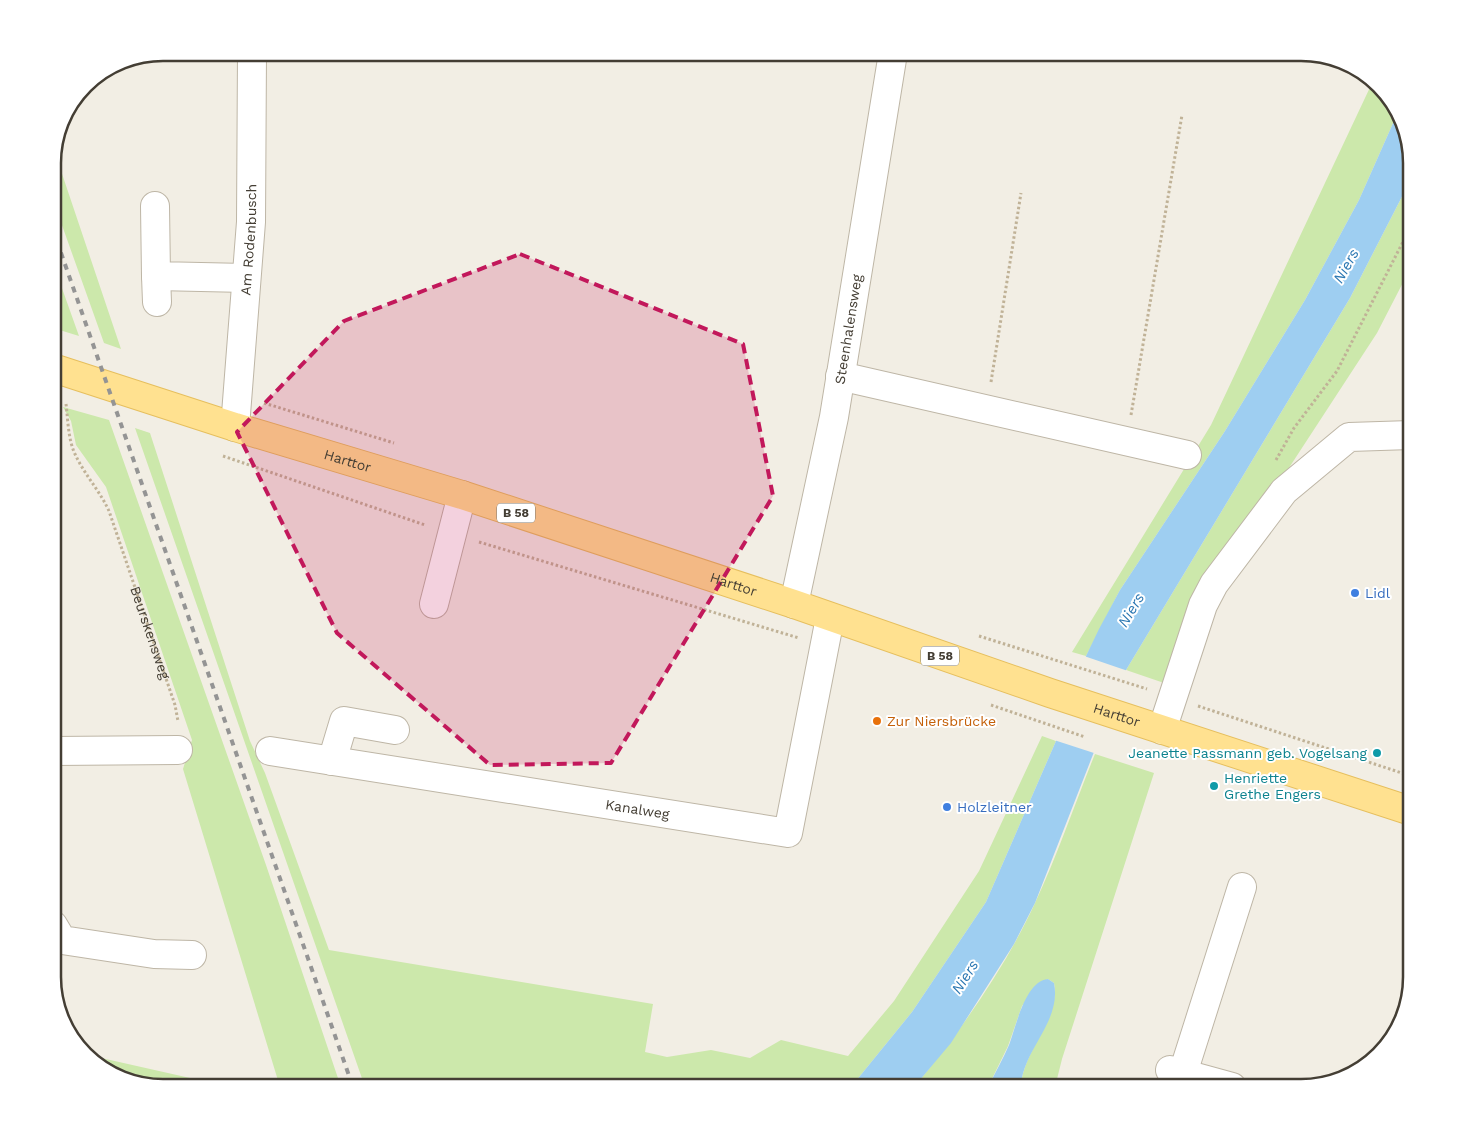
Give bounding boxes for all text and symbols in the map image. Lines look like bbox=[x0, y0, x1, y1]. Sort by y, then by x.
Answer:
street label: Am Rodenbusch bbox=[237, 184, 259, 296]
water label: Niers bbox=[1329, 245, 1363, 286]
street label: Steenhalensweg bbox=[831, 273, 865, 386]
street label: Harttor bbox=[322, 446, 373, 475]
road number: B 58 bbox=[497, 503, 535, 522]
street label: Harttor bbox=[708, 569, 759, 599]
street label: Beurskensweg bbox=[127, 584, 174, 682]
place label: Lidl bbox=[1365, 585, 1391, 601]
marker: Lidl bbox=[1349, 587, 1361, 599]
water label: Niers bbox=[1114, 589, 1148, 630]
road number: B 58 bbox=[921, 646, 959, 666]
street label: Harttor bbox=[1091, 700, 1143, 730]
place label: Zur Niersbrücke bbox=[887, 713, 996, 729]
marker: Zur Niersbrücke bbox=[871, 715, 883, 727]
place label: Jeanette Passmann geb. Vogelsang bbox=[1128, 745, 1368, 761]
marker: Jeanette Passmann geb. Vogelsang bbox=[1371, 747, 1383, 759]
place label: Henriette Grethe Engers bbox=[1224, 770, 1321, 802]
marker: Henriette Grethe Engers bbox=[1208, 780, 1220, 792]
street label: Kanalweg bbox=[604, 796, 671, 822]
place label: Holzleitner bbox=[957, 799, 1032, 815]
marker: Holzleitner bbox=[941, 801, 953, 813]
water label: Niers bbox=[948, 957, 982, 997]

